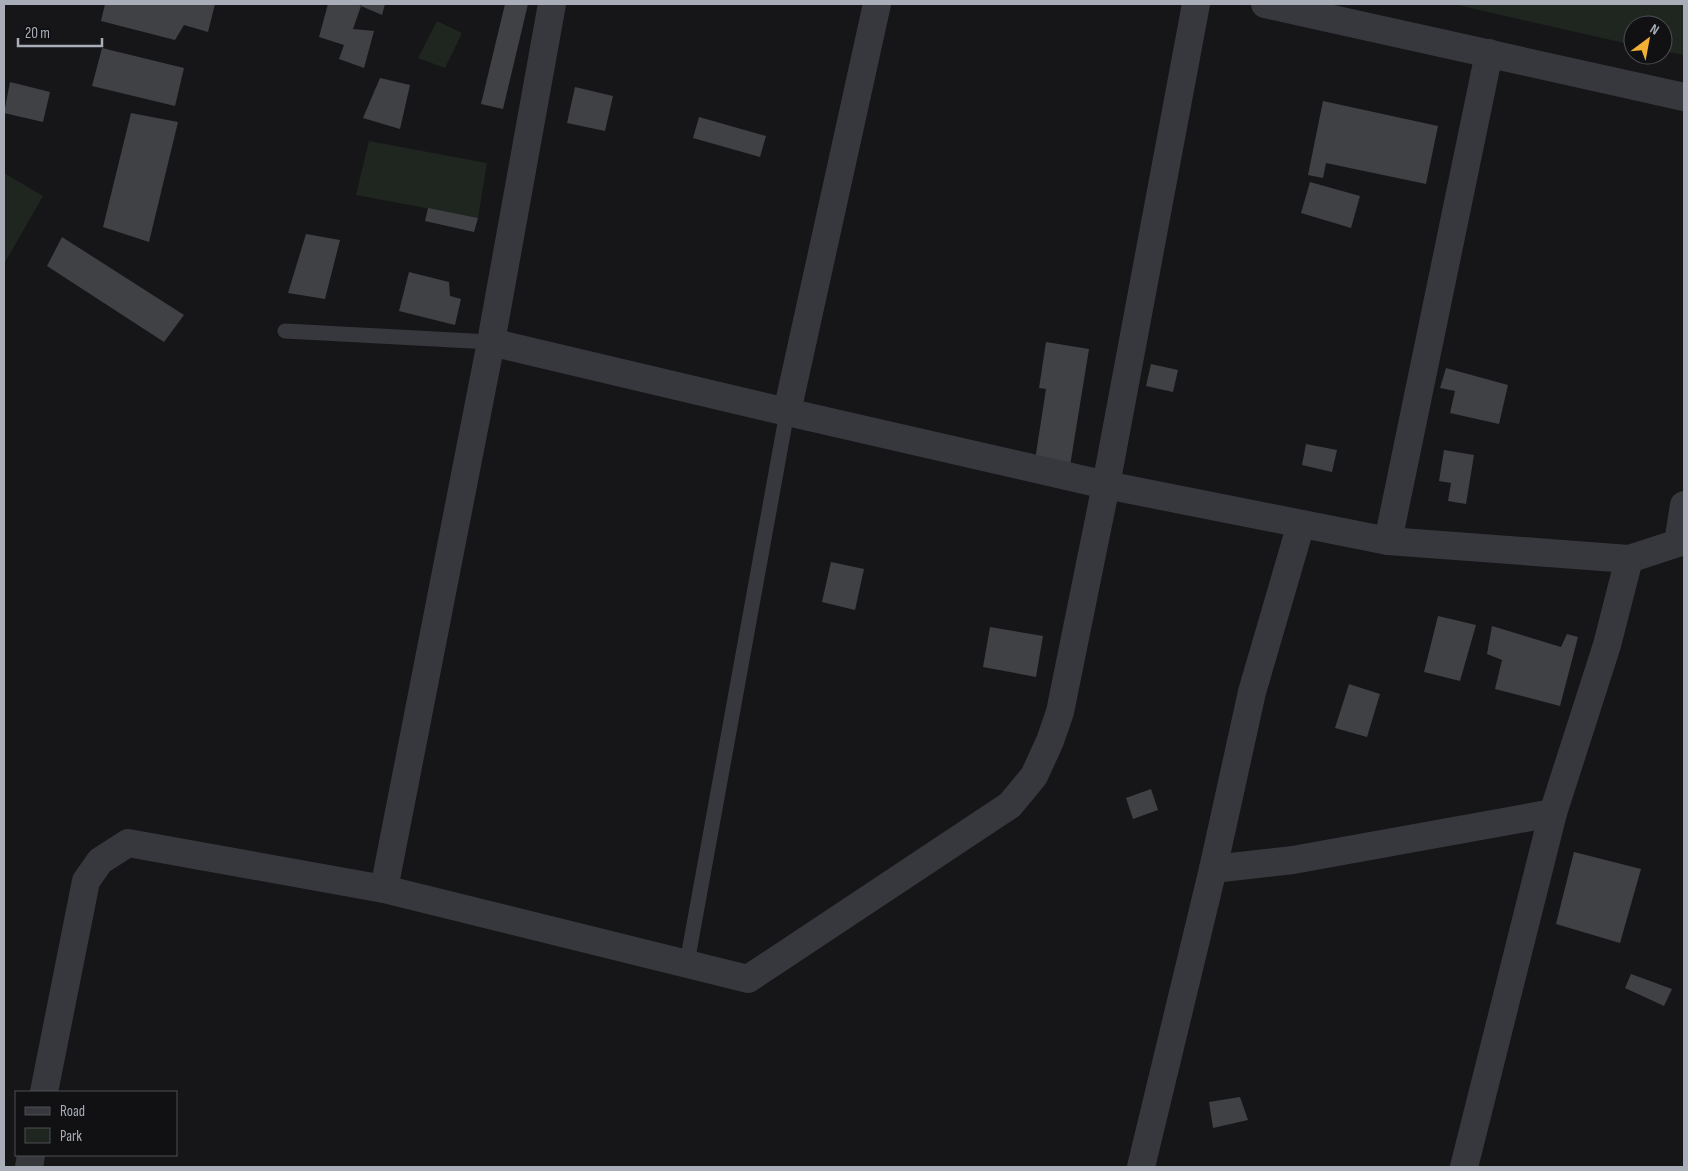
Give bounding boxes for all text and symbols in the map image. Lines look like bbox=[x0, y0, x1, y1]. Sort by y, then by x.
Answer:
scale bar bbox=[18, 15, 101, 47]
north arrow bbox=[1623, 15, 1673, 65]
text: N bbox=[1647, 20, 1662, 39]
text: 20 m bbox=[25, 24, 50, 43]
legend bbox=[15, 1091, 178, 1156]
text: Road bbox=[60, 1102, 85, 1121]
text: Park bbox=[60, 1127, 82, 1146]

